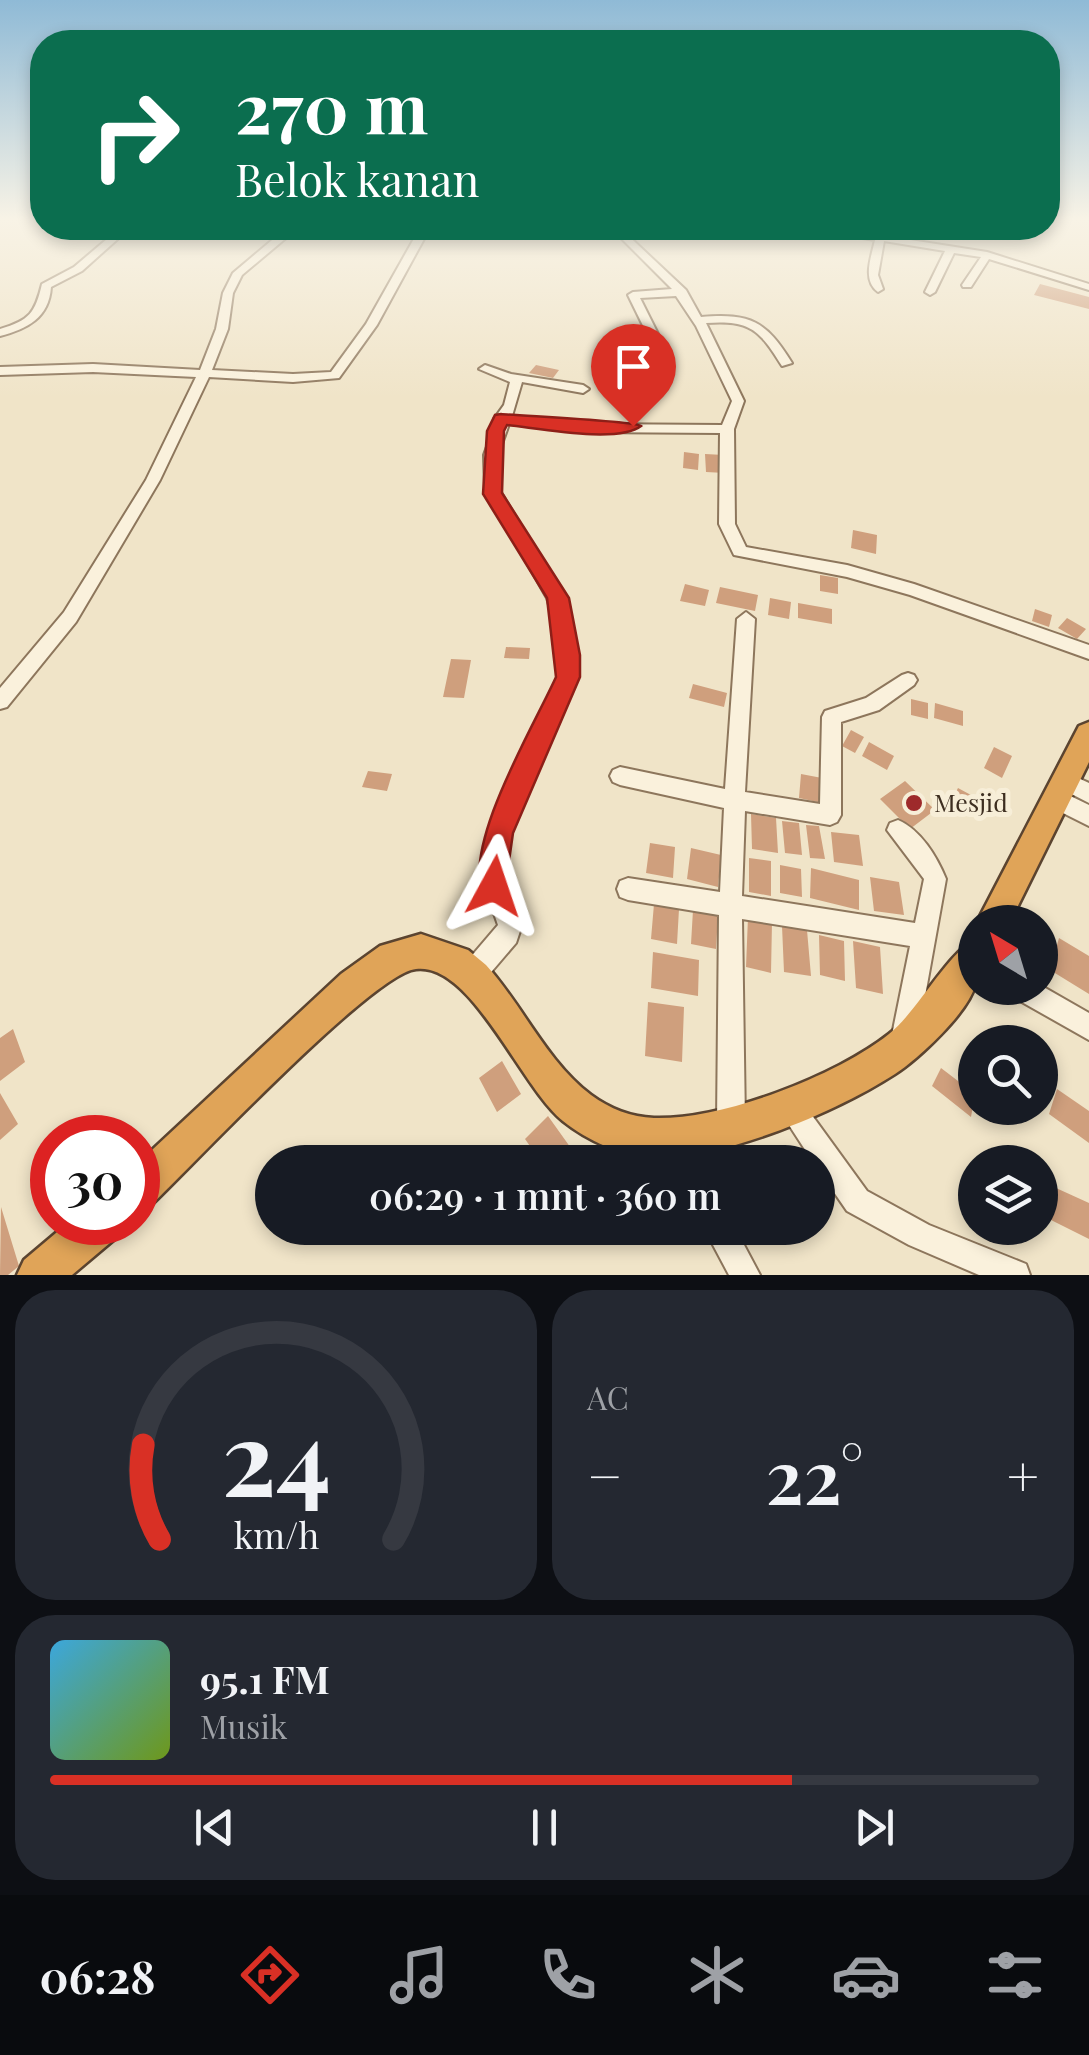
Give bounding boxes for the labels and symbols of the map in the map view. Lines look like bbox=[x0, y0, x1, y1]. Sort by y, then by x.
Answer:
pin bbox=[591, 324, 676, 427]
place label: Mesjid bbox=[934, 785, 1008, 818]
marker: Mesjid bbox=[903, 792, 925, 814]
position arrow bbox=[442, 834, 546, 938]
north arrow bbox=[958, 905, 1058, 1005]
speed limit sign: 30 bbox=[30, 1115, 160, 1245]

